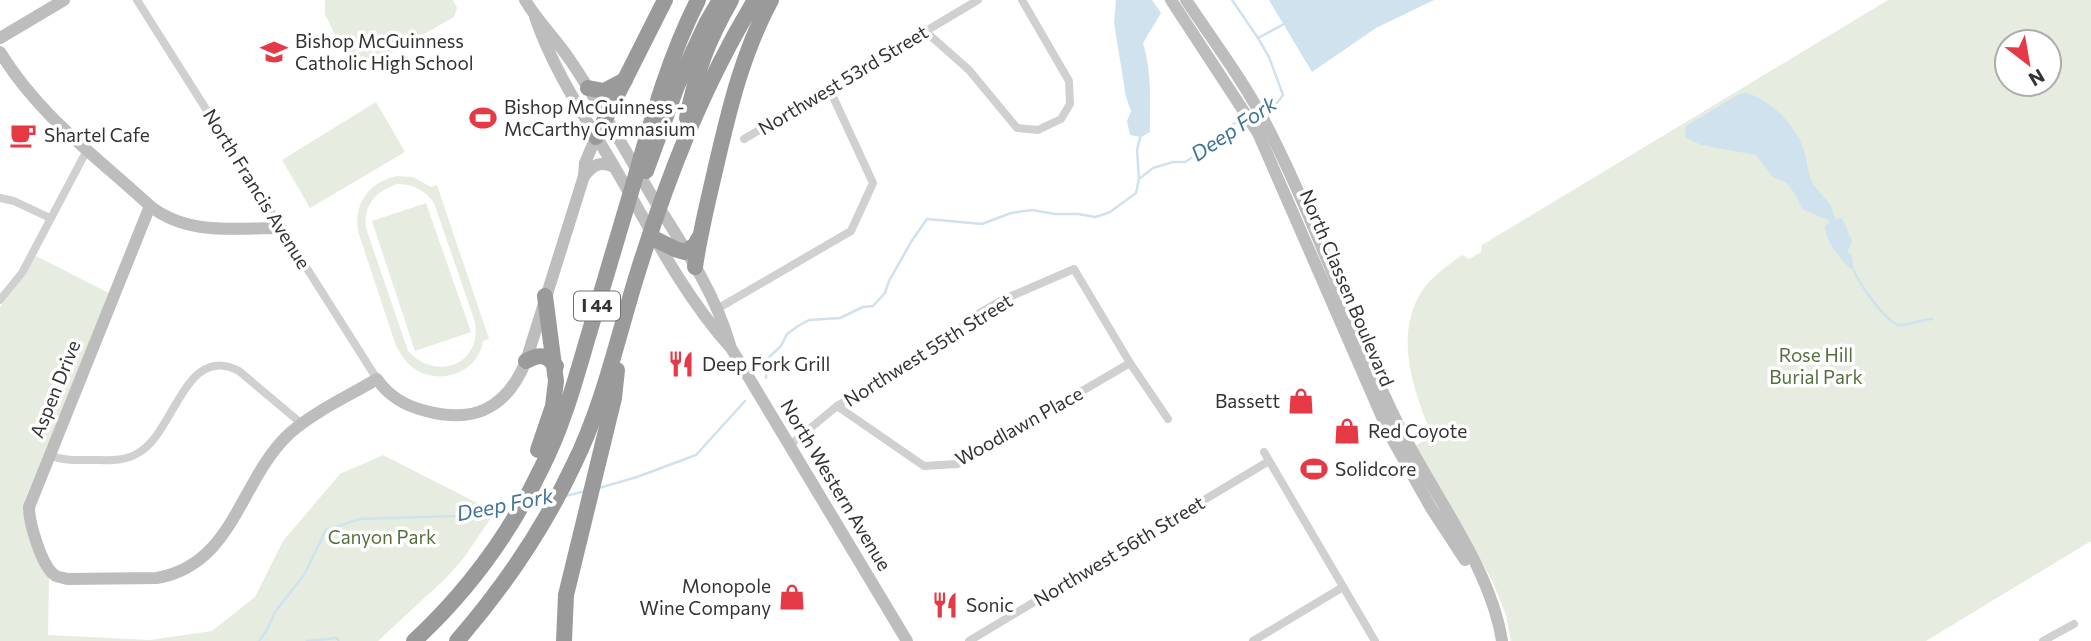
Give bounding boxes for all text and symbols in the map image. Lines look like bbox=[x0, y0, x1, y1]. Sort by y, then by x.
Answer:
street label: Northwest 53rd Street bbox=[754, 20, 932, 139]
north arrow bbox=[1993, 28, 2063, 98]
place label: Bishop McGuinness Catholic High School bbox=[295, 29, 474, 74]
school or university icon: Bishop McGuinness Catholic High School bbox=[259, 37, 289, 67]
text: N bbox=[2025, 64, 2049, 92]
water label: Deep Fork bbox=[1186, 90, 1281, 166]
place label: Bishop McGuinness - McCarthy Gymnasium bbox=[504, 95, 695, 140]
sports icon: Bishop McGuinness - McCarthy Gymnasium bbox=[468, 103, 498, 133]
street label: North Francis Avenue bbox=[199, 104, 316, 273]
cafe icon: Shartel Cafe bbox=[8, 120, 38, 150]
place label: Shartel Cafe bbox=[44, 123, 150, 146]
street label: North Classen Boulevard bbox=[1296, 186, 1399, 390]
street label: Northwest 55th Street bbox=[839, 288, 1016, 411]
road number: I 44 bbox=[574, 292, 620, 320]
street label: Aspen Drive bbox=[24, 337, 85, 441]
park label: Rose Hill Burial Park bbox=[1769, 343, 1863, 388]
restaurant icon: Deep Fork Grill bbox=[666, 349, 696, 379]
place label: Deep Fork Grill bbox=[702, 352, 830, 375]
street label: Woodlawn Place bbox=[951, 381, 1086, 470]
shop icon: Bassett bbox=[1286, 386, 1316, 416]
place label: Bassett bbox=[1215, 389, 1280, 412]
street label: North Western Avenue bbox=[776, 395, 897, 574]
shop icon: Red Coyote bbox=[1332, 416, 1362, 446]
place label: Red Coyote bbox=[1368, 419, 1467, 442]
sports icon: Solidcore bbox=[1299, 454, 1329, 484]
place label: Solidcore bbox=[1335, 457, 1416, 480]
water label: Deep Fork bbox=[454, 482, 556, 525]
street label: Northwest 56th Street bbox=[1029, 490, 1208, 611]
park label: Canyon Park bbox=[328, 525, 436, 548]
place label: Monopole Wine Company bbox=[640, 574, 771, 619]
shop icon: Monopole Wine Company bbox=[777, 582, 807, 612]
restaurant icon: Sonic bbox=[930, 590, 960, 620]
place label: Sonic bbox=[966, 593, 1014, 616]

